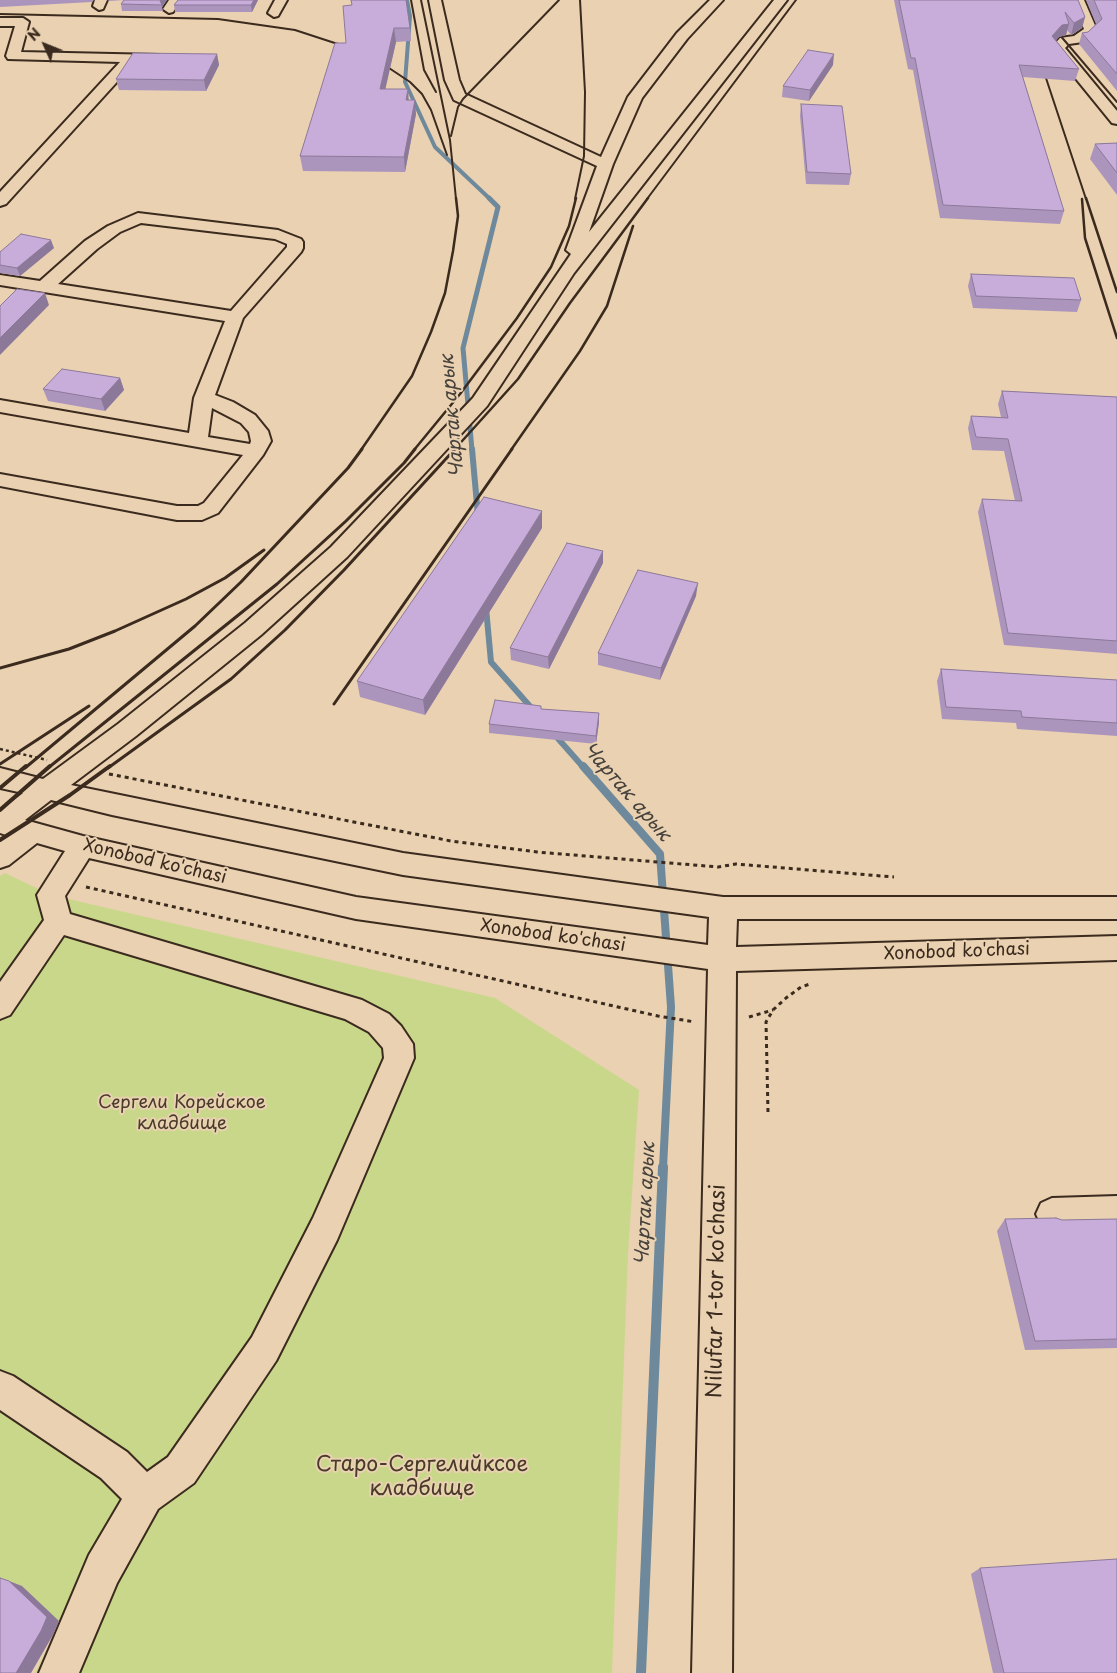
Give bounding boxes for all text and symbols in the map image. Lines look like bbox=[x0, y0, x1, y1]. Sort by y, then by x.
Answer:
north arrow bbox=[20, 20, 70, 70]
text: N bbox=[22, 23, 45, 46]
water label: Чартак арык bbox=[436, 354, 470, 478]
water label: Чартак арык bbox=[577, 738, 675, 846]
street label: Xonobod ko'chasi bbox=[81, 835, 229, 889]
street label: Xonobod ko'chasi bbox=[479, 915, 627, 957]
street label: Xonobod ko'chasi bbox=[883, 939, 1031, 965]
park label: Сергели Корейское кладбище bbox=[98, 1092, 266, 1134]
water label: Чартак арык bbox=[631, 1142, 661, 1266]
street label: Nilufar 1-tor ko'chasi bbox=[703, 1184, 731, 1398]
park label: Старо-Сергелийксое кладбище bbox=[316, 1452, 528, 1502]

